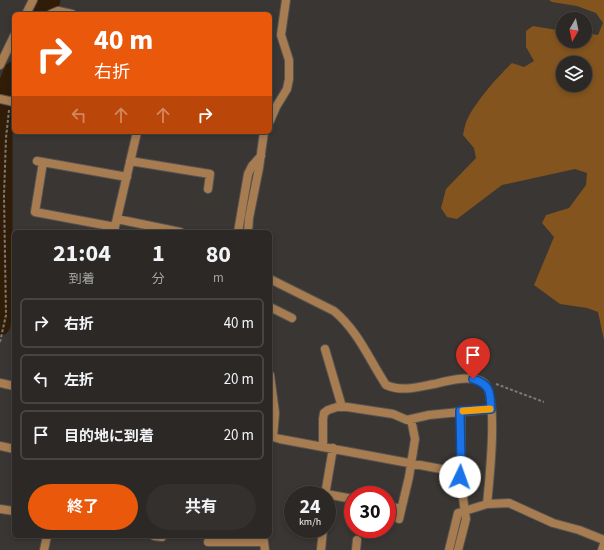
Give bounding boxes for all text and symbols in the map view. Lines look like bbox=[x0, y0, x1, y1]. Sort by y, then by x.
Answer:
north arrow bbox=[556, 12, 592, 48]
map controls bbox=[556, 12, 592, 92]
text: 40 m bbox=[94, 20, 153, 60]
icon: right bbox=[28, 28, 80, 80]
button: layers bbox=[556, 56, 592, 92]
text: 右折 bbox=[94, 60, 130, 85]
icon: left bbox=[68, 104, 90, 126]
icon: ahead bbox=[110, 104, 132, 126]
icon: ahead bbox=[152, 104, 174, 126]
icon: right bbox=[194, 104, 216, 126]
text: 21:04 bbox=[53, 236, 111, 271]
text: 1 bbox=[152, 236, 165, 271]
text: 80 bbox=[206, 237, 231, 272]
text: m bbox=[213, 269, 224, 287]
text: 到着 bbox=[69, 270, 95, 288]
text: 分 bbox=[152, 270, 165, 288]
icon: right bbox=[30, 312, 52, 334]
text: 40 m bbox=[224, 313, 254, 334]
text: 右折 bbox=[64, 314, 94, 335]
pin bbox=[456, 338, 490, 379]
icon: arrive bbox=[462, 344, 484, 366]
icon: left bbox=[30, 368, 52, 390]
text: 20 m bbox=[224, 369, 254, 390]
text: 左折 bbox=[64, 370, 94, 391]
icon: arrive bbox=[30, 424, 52, 446]
text: 20 m bbox=[224, 425, 254, 446]
text: 目的地に到着 bbox=[64, 426, 154, 447]
position arrow bbox=[439, 456, 481, 498]
button: 終了 bbox=[28, 484, 138, 530]
button: 共有 bbox=[146, 484, 256, 530]
speed limit sign: 30 bbox=[344, 486, 396, 538]
text: 24 bbox=[299, 493, 321, 521]
text: km/h bbox=[299, 515, 321, 529]

